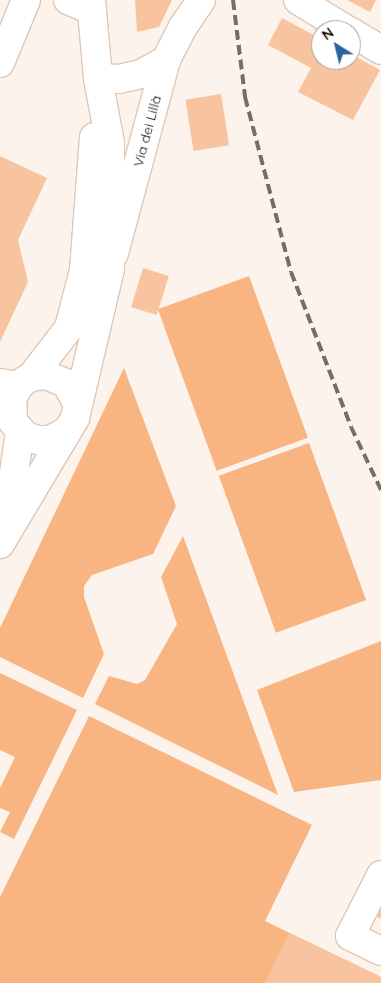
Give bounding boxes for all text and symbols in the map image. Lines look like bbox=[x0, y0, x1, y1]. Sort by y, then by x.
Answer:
north arrow bbox=[311, 20, 361, 70]
text: N bbox=[318, 23, 337, 44]
street label: Via dei Lillà bbox=[129, 93, 165, 169]

